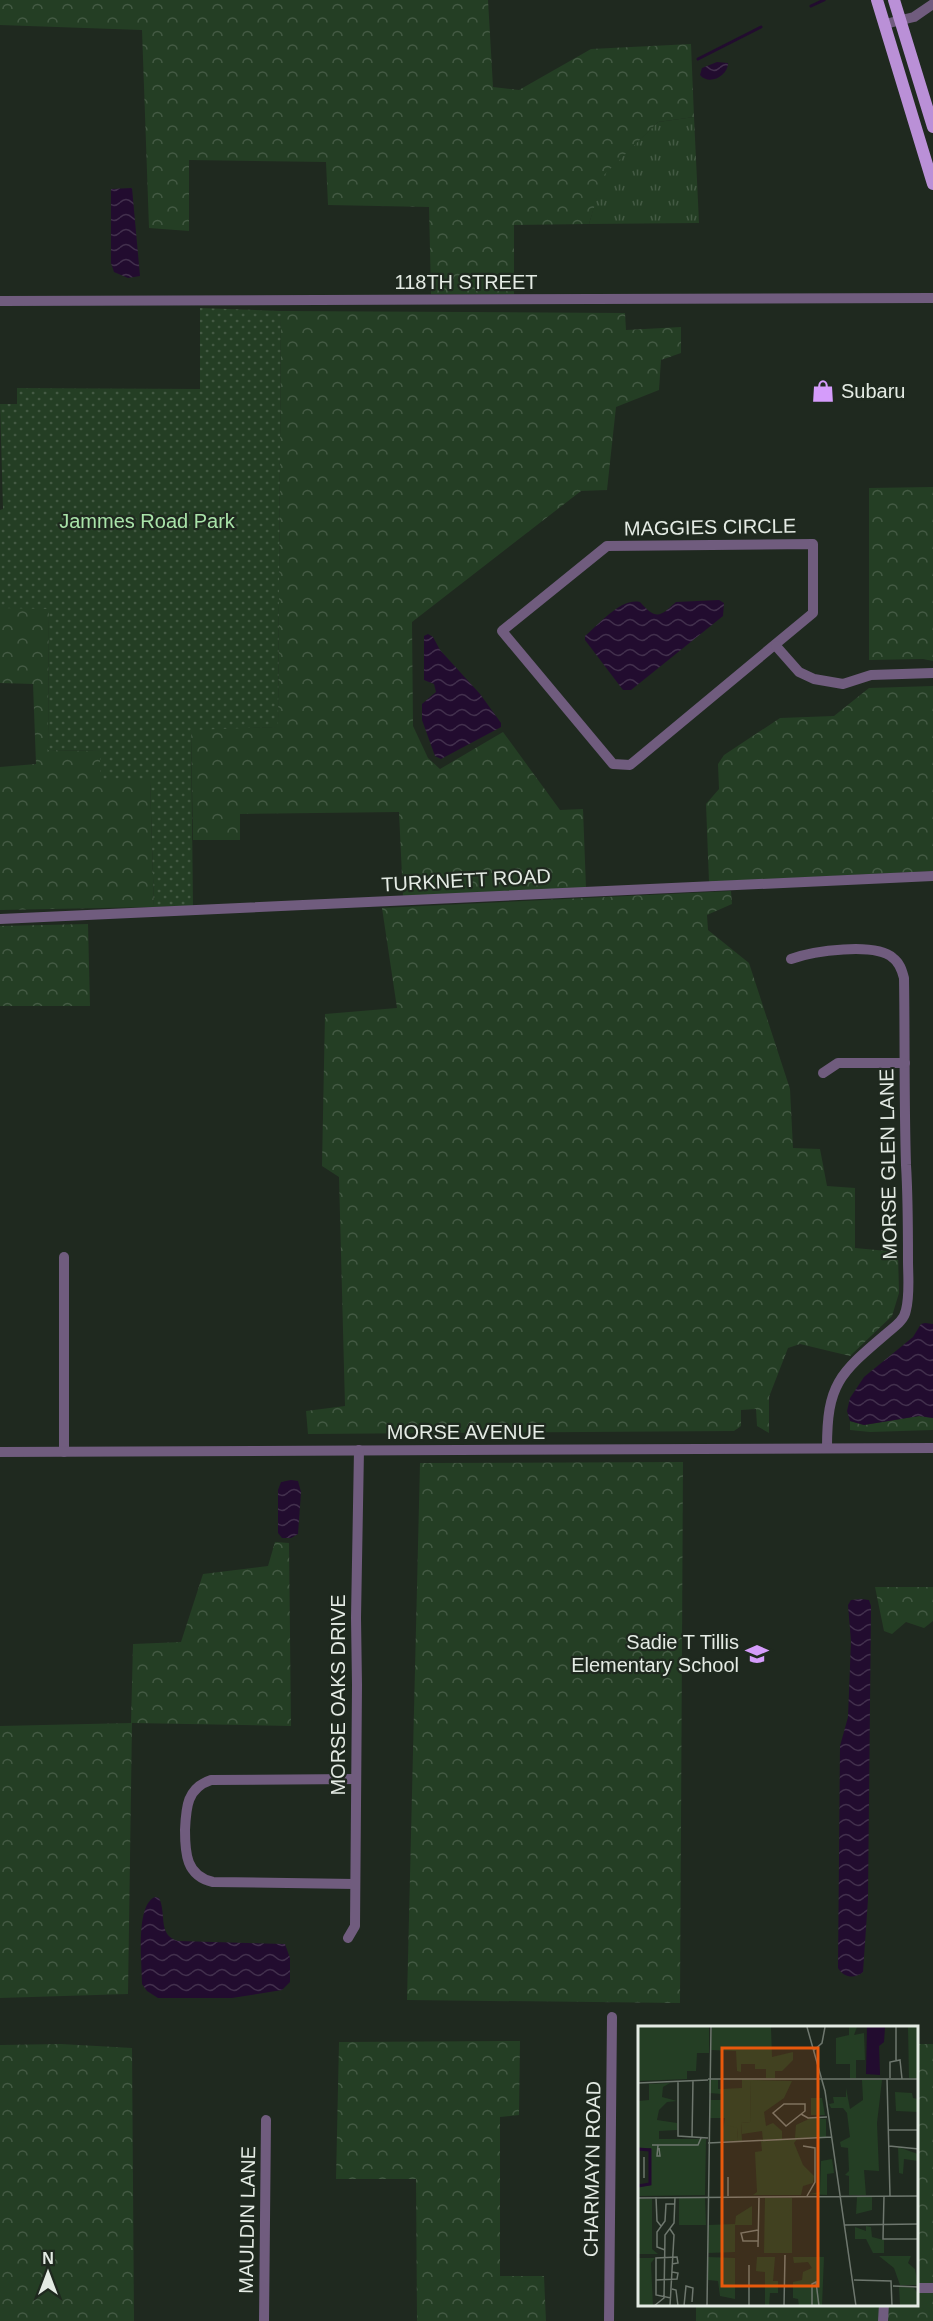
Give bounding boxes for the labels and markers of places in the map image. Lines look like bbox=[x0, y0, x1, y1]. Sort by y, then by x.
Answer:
shop icon: Subaru bbox=[810, 378, 836, 404]
place label: Subaru bbox=[841, 380, 906, 402]
place label: Sadie T Tillis Elementary School bbox=[571, 1631, 739, 1676]
school or university icon: Sadie T Tillis Elementary School bbox=[744, 1641, 770, 1667]

